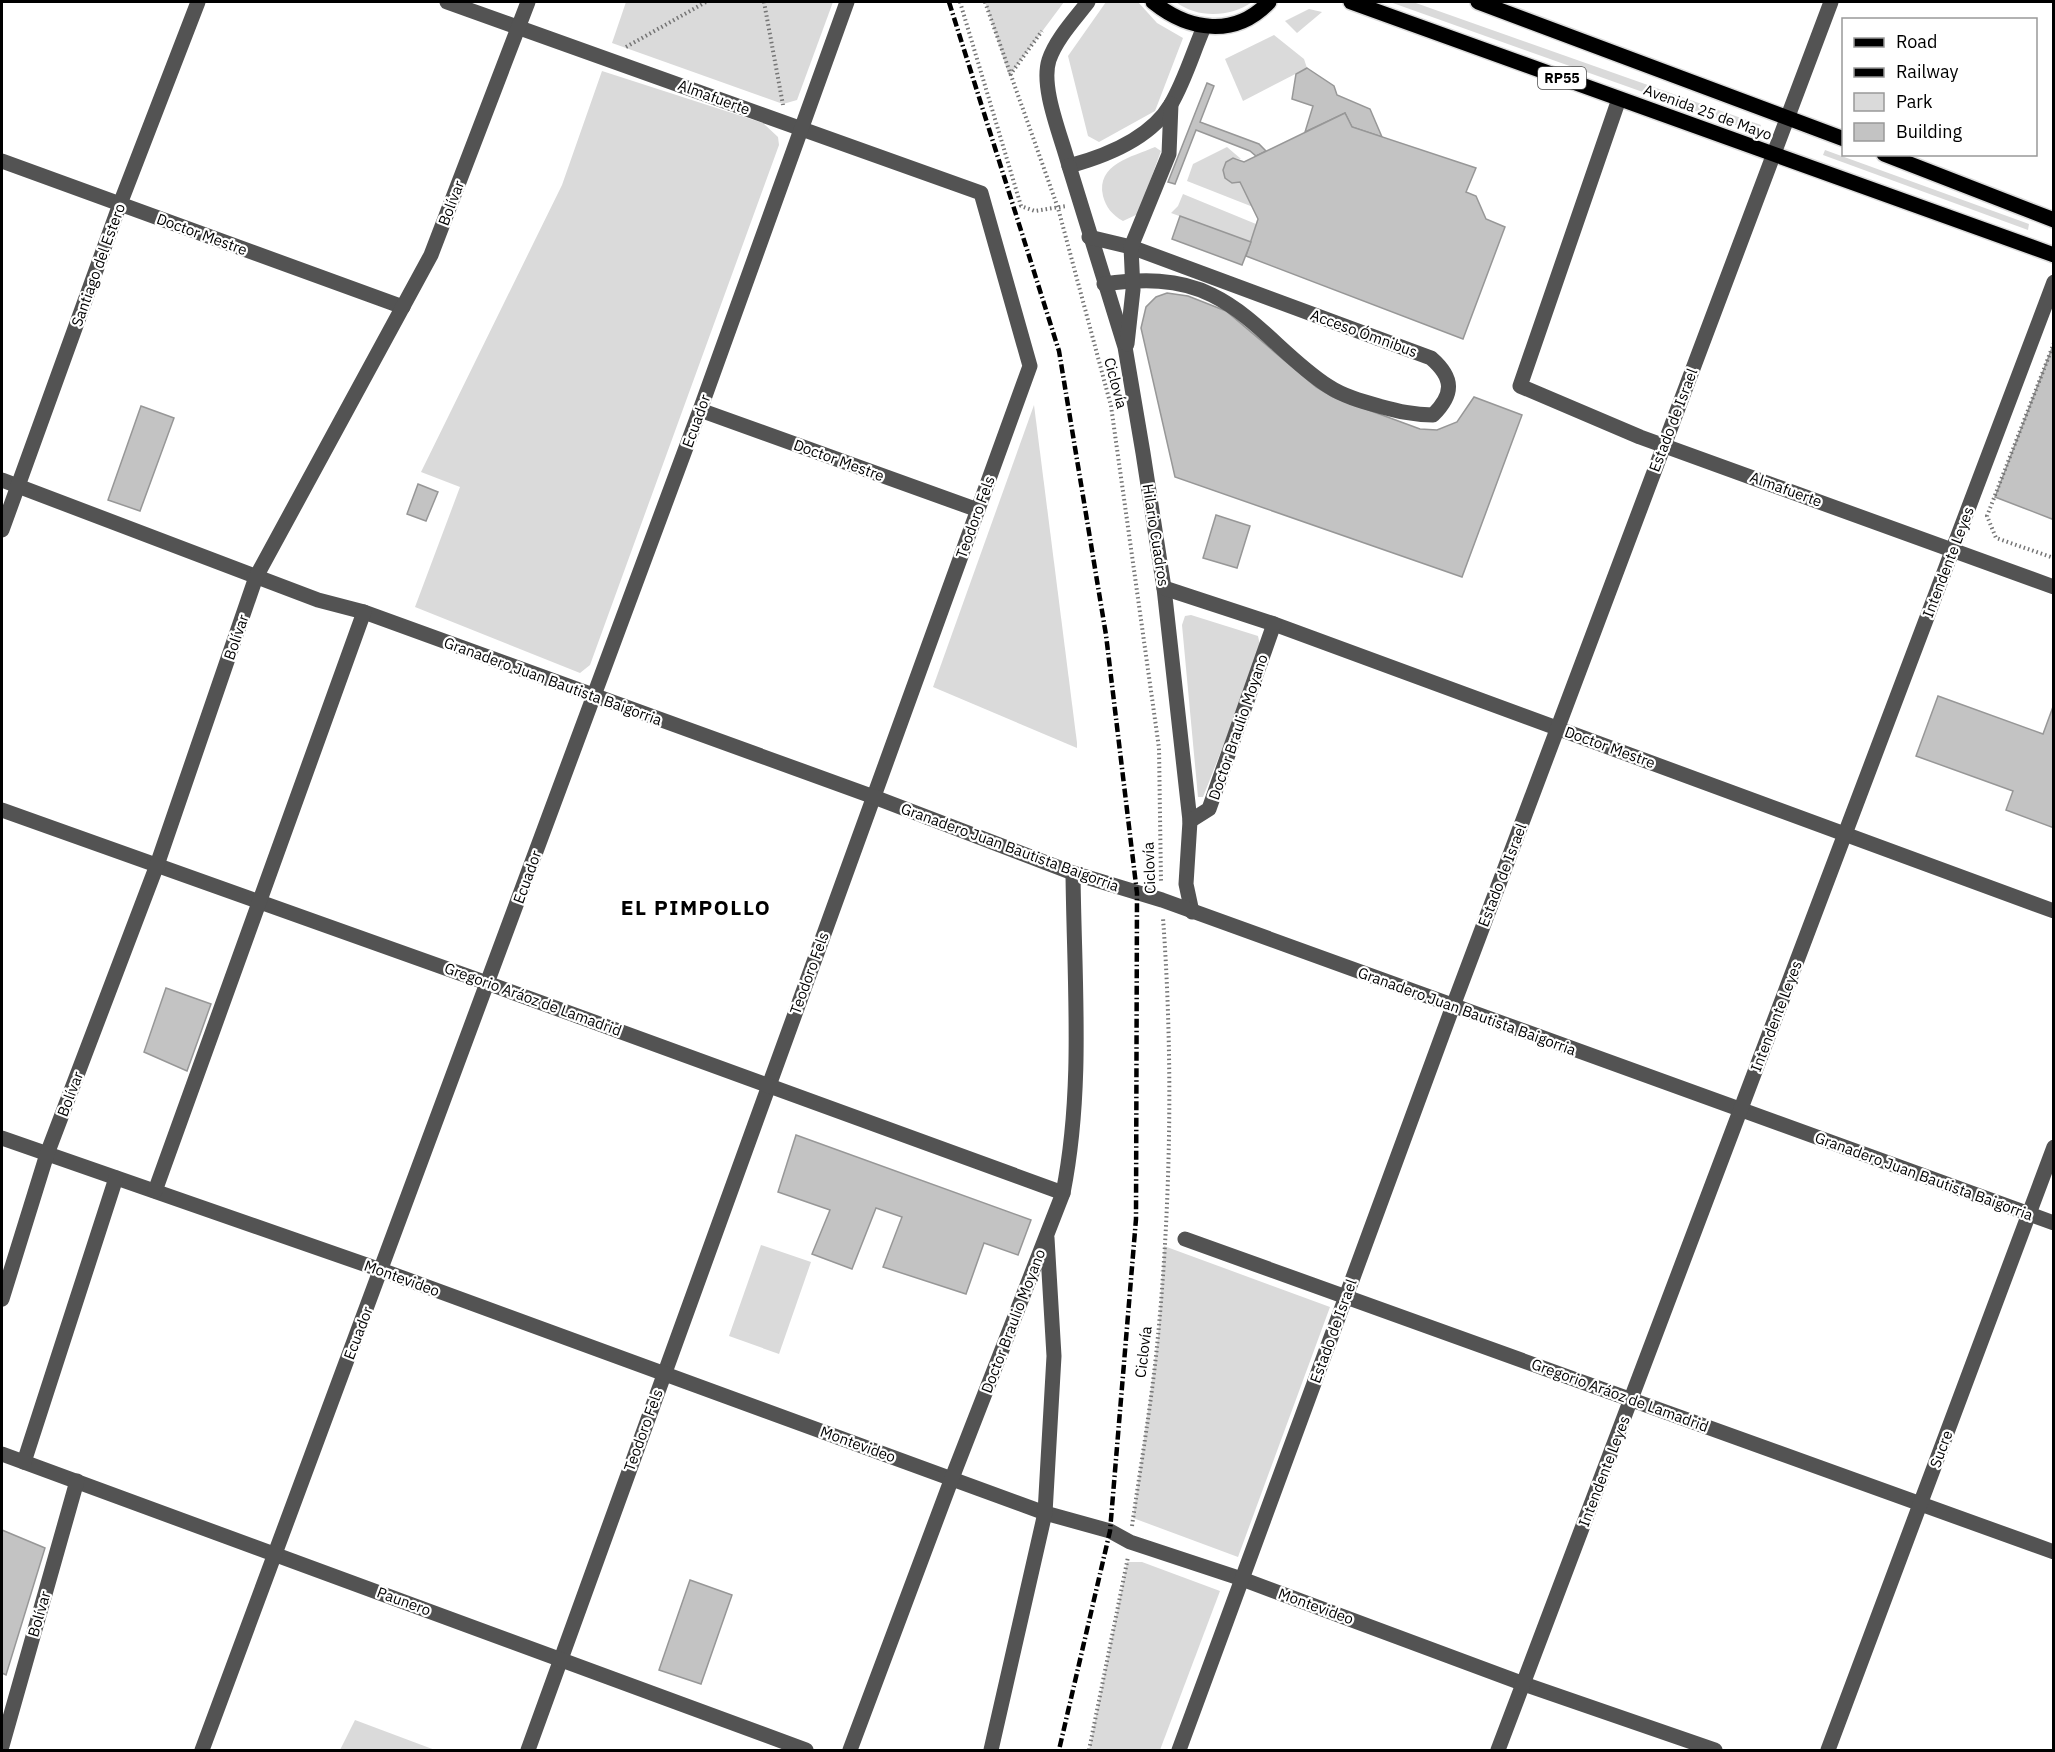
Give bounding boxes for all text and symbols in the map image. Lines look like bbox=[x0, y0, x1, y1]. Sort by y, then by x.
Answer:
legend bbox=[1842, 18, 2037, 156]
text: Road bbox=[1896, 30, 1937, 53]
text: Railway bbox=[1896, 60, 1958, 83]
road number: RP55 bbox=[1538, 67, 1586, 89]
street label: Almafuerte bbox=[675, 75, 753, 119]
street label: Avenida 25 de Mayo bbox=[1641, 80, 1775, 144]
text: Park bbox=[1896, 90, 1933, 113]
text: Building bbox=[1896, 120, 1963, 143]
street label: Bolívar bbox=[434, 177, 468, 228]
street label: Santiago del Estero bbox=[67, 201, 129, 329]
street label: Doctor Mestre bbox=[154, 209, 250, 259]
street label: Acceso Ómnibus bbox=[1308, 305, 1420, 361]
street label: Ciclovía bbox=[1100, 355, 1132, 411]
street label: Estado de Israel bbox=[1645, 366, 1701, 474]
street label: Ecuador bbox=[678, 391, 715, 450]
street label: Doctor Mestre bbox=[791, 435, 887, 485]
street label: Almafuerte bbox=[1747, 467, 1825, 511]
street label: Teodoro Fels bbox=[951, 473, 999, 561]
street label: Hilario Cuadros bbox=[1139, 482, 1173, 588]
street label: Intendente Leyes bbox=[1918, 504, 1978, 620]
street label: Bolívar bbox=[219, 611, 253, 662]
street label: Granadero Juan Bautista Baigorria bbox=[441, 633, 665, 729]
street label: Doctor Braulio Moyano bbox=[1204, 652, 1272, 802]
street label: Doctor Mestre bbox=[1562, 722, 1658, 772]
street label: Granadero Juan Bautista Baigorria bbox=[898, 799, 1122, 895]
street label: Estado de Israel bbox=[1474, 821, 1530, 929]
street label: Ciclovía bbox=[1139, 842, 1159, 894]
street label: Ecuador bbox=[509, 847, 546, 906]
district label: EL PIMPOLLO bbox=[621, 893, 771, 921]
street label: Teodoro Fels bbox=[785, 929, 833, 1017]
street label: Gregorio Aráoz de Lamadrid bbox=[442, 958, 624, 1040]
street label: Intendente Leyes bbox=[1746, 958, 1806, 1074]
street label: Granadero Juan Bautista Baigorria bbox=[1355, 963, 1579, 1059]
street label: Bolívar bbox=[53, 1068, 87, 1119]
street label: Granadero Juan Bautista Baigorria bbox=[1812, 1128, 2036, 1224]
street label: Doctor Braulio Moyano bbox=[977, 1246, 1049, 1396]
street label: Montevideo bbox=[362, 1256, 442, 1300]
street label: Estado de Israel bbox=[1305, 1276, 1361, 1386]
street label: Ecuador bbox=[339, 1303, 377, 1362]
street label: Ciclovía bbox=[1130, 1325, 1156, 1379]
street label: Gregorio Aráoz de Lamadrid bbox=[1529, 1354, 1711, 1436]
street label: Teodoro Fels bbox=[619, 1386, 667, 1474]
street label: Intendente Leyes bbox=[1574, 1413, 1634, 1529]
street label: Montevideo bbox=[818, 1422, 898, 1466]
street label: Sucre bbox=[1925, 1428, 1957, 1470]
street label: Paunero bbox=[374, 1582, 434, 1620]
street label: Montevideo bbox=[1276, 1584, 1356, 1628]
street label: Bolívar bbox=[23, 1588, 55, 1639]

